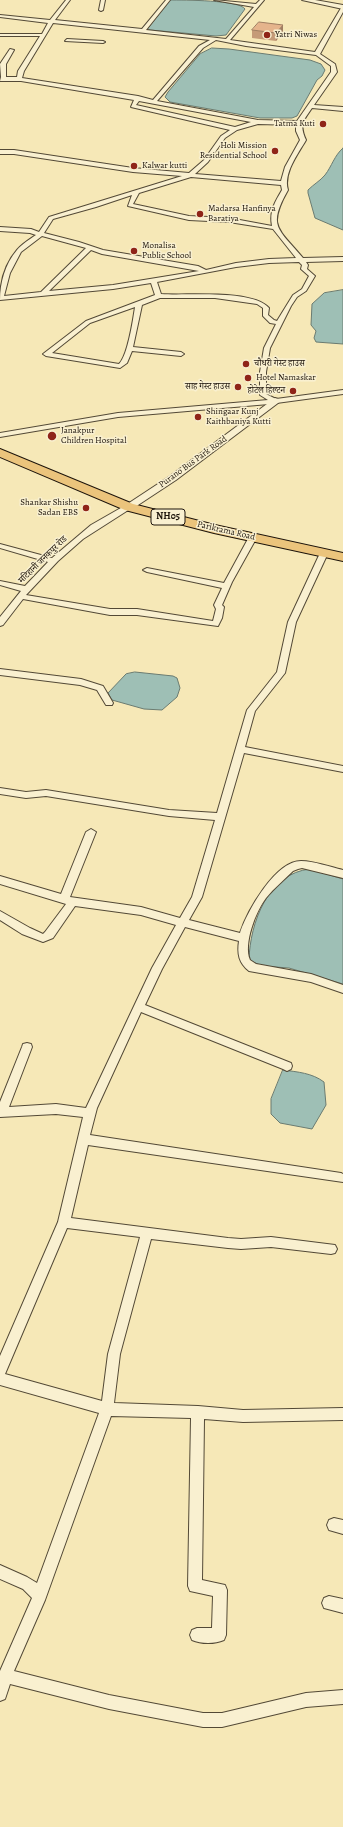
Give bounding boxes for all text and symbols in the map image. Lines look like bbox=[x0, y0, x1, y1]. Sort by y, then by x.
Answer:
marker: Yatri Niwas bbox=[262, 30, 272, 40]
place label: Yatri Niwas bbox=[275, 30, 317, 40]
place label: Tatma Kuti bbox=[274, 119, 315, 129]
marker: Tatma Kuti bbox=[318, 119, 328, 129]
place label: Holi Mission Residential School bbox=[200, 141, 267, 162]
marker: Holi Mission Residential School bbox=[270, 146, 280, 156]
marker: Kalwar kutti bbox=[129, 161, 139, 171]
place label: Kalwar kutti bbox=[142, 161, 187, 171]
place label: Madarsa Hanfinya Baratiya bbox=[208, 204, 276, 225]
marker: Madarsa Hanfinya Baratiya bbox=[195, 209, 205, 219]
place label: Monalisa Public School bbox=[142, 241, 191, 262]
marker: Monalisa Public School bbox=[129, 246, 139, 256]
marker: चौधरी गेस्ट हाउस bbox=[241, 359, 251, 369]
place label: चौधरी गेस्ट हाउस bbox=[254, 359, 305, 369]
marker: Hotel Namaskar bbox=[243, 373, 253, 383]
place label: Hotel Namaskar bbox=[256, 373, 316, 383]
place label: साह गेस्ट हाउस bbox=[185, 382, 230, 392]
marker: साह गेस्ट हाउस bbox=[233, 382, 243, 392]
place label: होटेल हिल्टन bbox=[247, 386, 285, 396]
marker: होटेल हिल्टन bbox=[288, 386, 298, 396]
place label: Shingaar Kunj Kaithbaniya Kutti bbox=[206, 407, 271, 428]
marker: Shingaar Kunj Kaithbaniya Kutti bbox=[193, 412, 203, 422]
place label: Janakpur Children Hospital bbox=[61, 426, 126, 447]
marker: Janakpur Children Hospital bbox=[46, 430, 58, 442]
street label: Purano Bus Park Road bbox=[157, 434, 229, 490]
place label: Shankar Shishu Sadan EBS bbox=[20, 498, 78, 519]
marker: Shankar Shishu Sadan EBS bbox=[81, 503, 91, 513]
road number: NH05 bbox=[151, 509, 185, 525]
street label: Parikrama Road bbox=[196, 519, 256, 543]
street label: मटिहानी जनकपुर रोड bbox=[16, 534, 70, 586]

